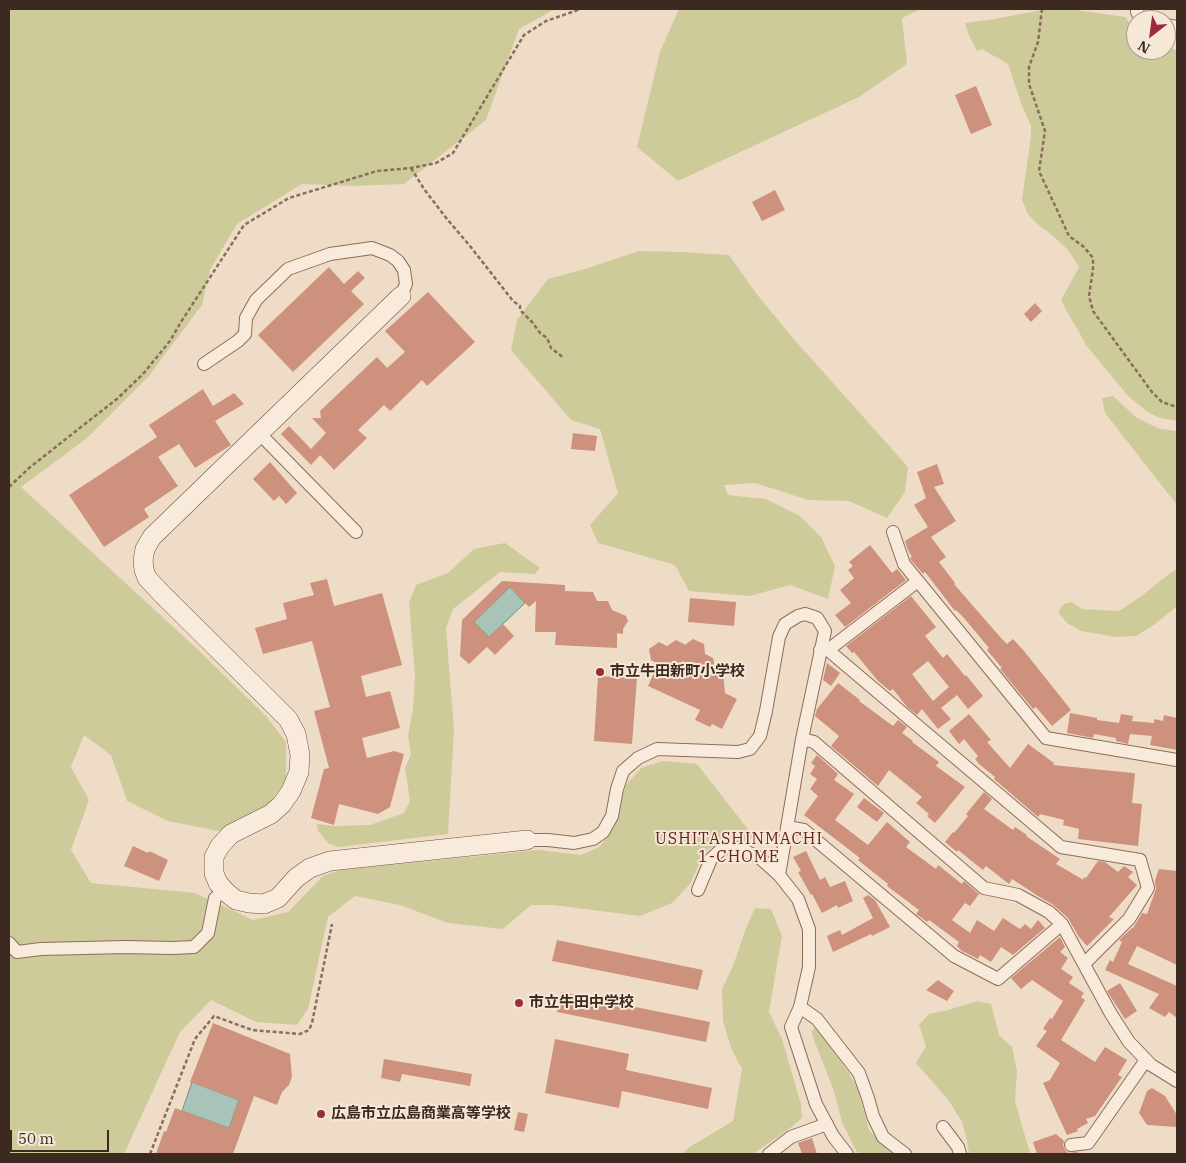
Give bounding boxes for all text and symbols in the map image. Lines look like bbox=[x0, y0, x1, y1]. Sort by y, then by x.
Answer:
north arrow bbox=[1126, 10, 1176, 60]
text: N bbox=[1135, 37, 1153, 58]
place label: 市立牛田新町小学校 bbox=[610, 663, 745, 681]
marker: 市立牛田新町小学校 bbox=[594, 666, 606, 678]
district label: USHITASHINMACHI 1-CHOME bbox=[653, 829, 825, 867]
place label: 市立牛田中学校 bbox=[529, 994, 634, 1012]
marker: 市立牛田中学校 bbox=[513, 997, 525, 1009]
place label: 広島市立広島商業高等学校 bbox=[331, 1105, 511, 1123]
marker: 広島市立広島商業高等学校 bbox=[315, 1108, 327, 1120]
scale bar bbox=[12, 1120, 111, 1152]
text: 50 m bbox=[18, 1129, 54, 1148]

